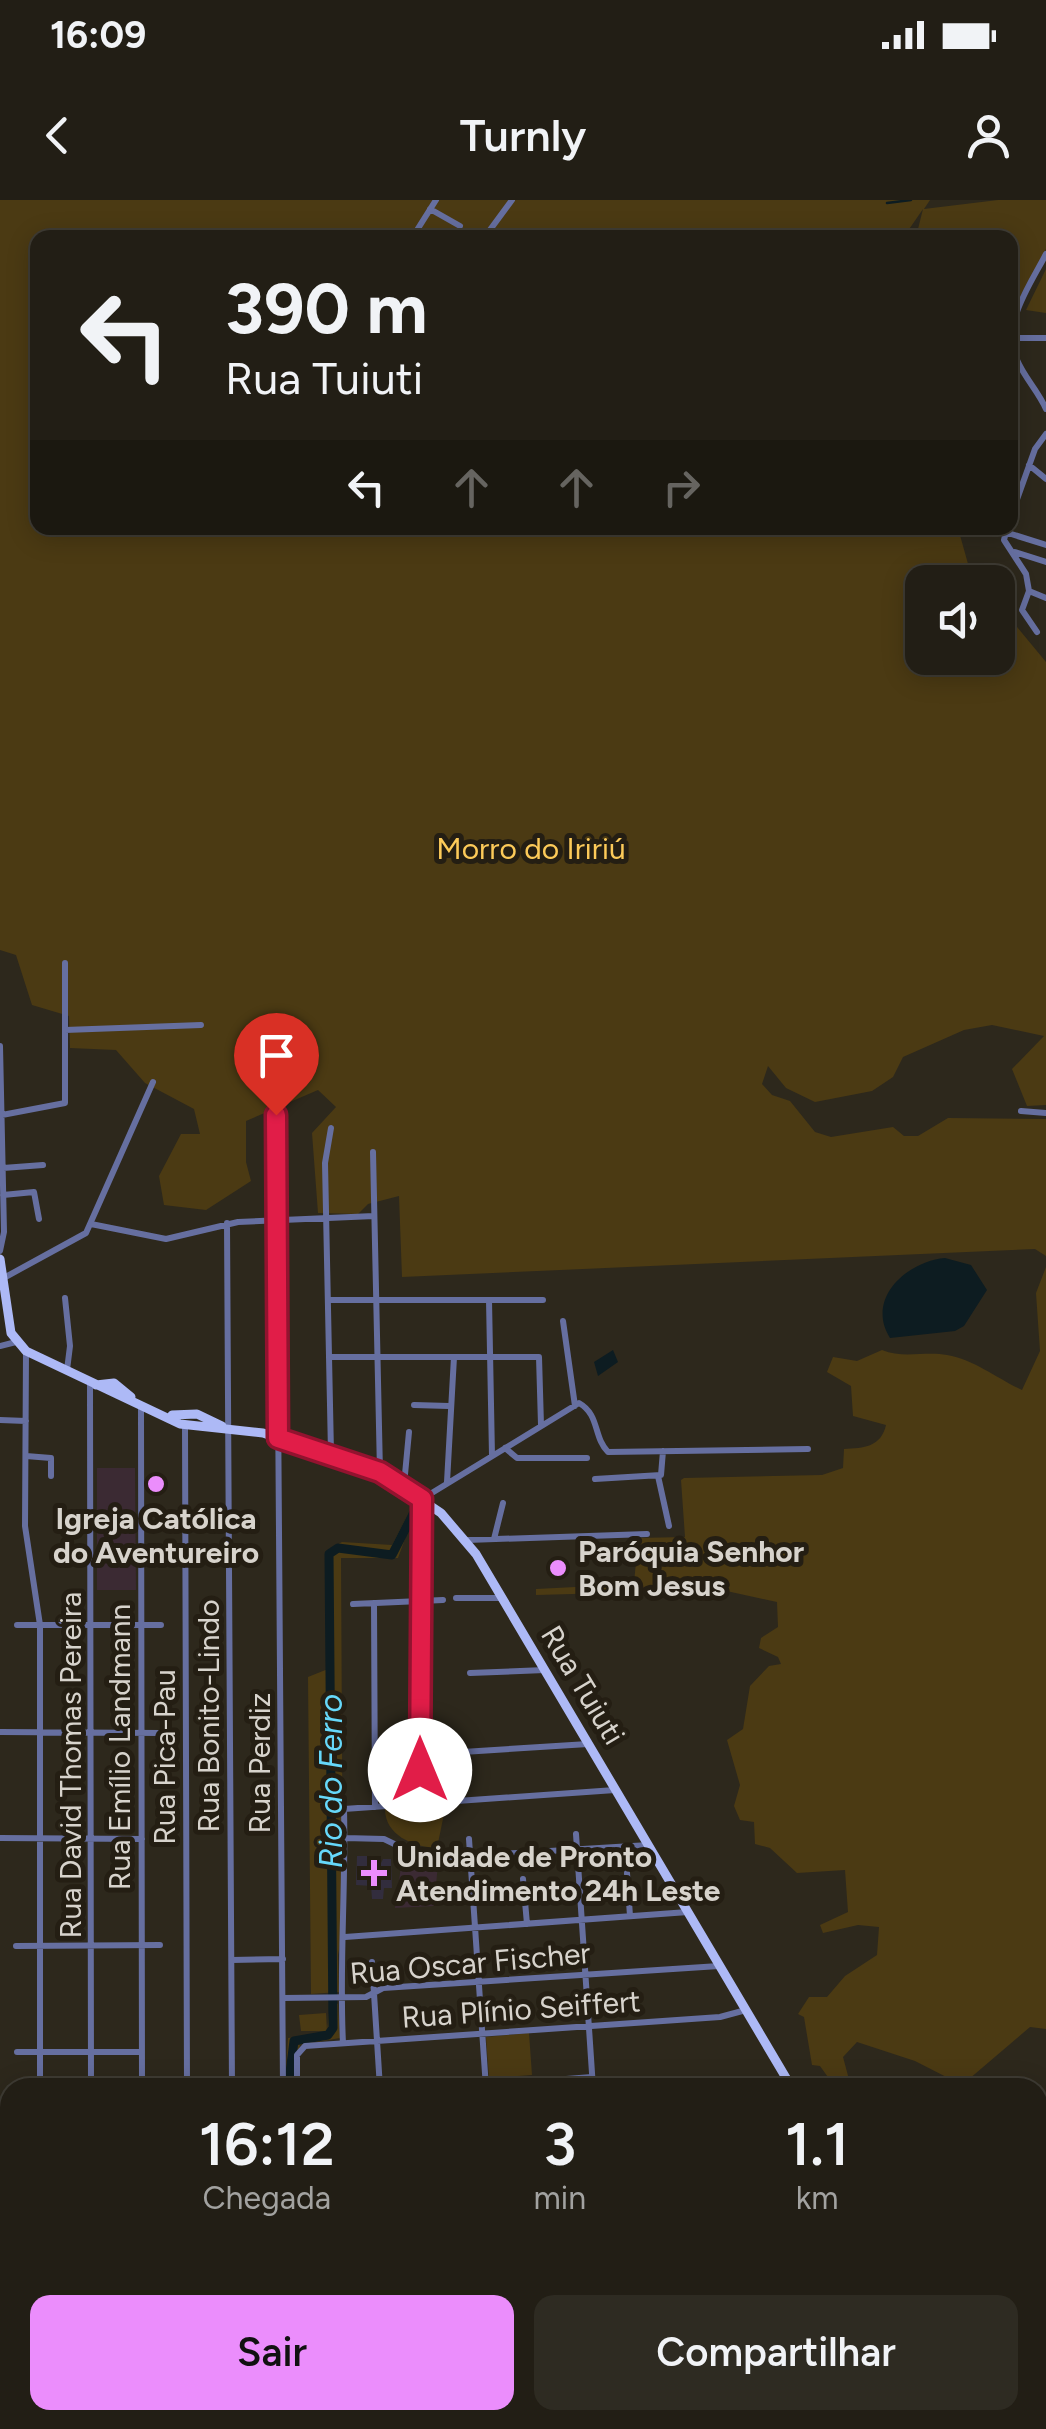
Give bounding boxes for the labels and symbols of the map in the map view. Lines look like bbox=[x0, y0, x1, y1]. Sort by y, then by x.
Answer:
park label: Morro do Iririú bbox=[436, 830, 626, 867]
pin bbox=[234, 1013, 319, 1116]
marker: Igreja Católica do Aventureiro bbox=[145, 1473, 167, 1495]
place label: Igreja Católica do Aventureiro bbox=[53, 1500, 259, 1571]
place label: Paróquia Senhor Bom Jesus bbox=[578, 1533, 804, 1604]
marker: Paróquia Senhor Bom Jesus bbox=[547, 1557, 569, 1579]
street label: Rua David Thomas Pereira bbox=[52, 1592, 89, 1938]
street label: Rua Bonito-Lindo bbox=[190, 1599, 227, 1833]
street label: Rua Emílio Landmann bbox=[101, 1604, 138, 1890]
street label: Rua Tuiuti bbox=[533, 1619, 633, 1751]
street label: Rua Pica-Pau bbox=[146, 1669, 183, 1845]
street label: Rua Perdiz bbox=[241, 1692, 278, 1834]
water label: Rio do Ferro bbox=[312, 1694, 350, 1868]
position arrow bbox=[368, 1718, 472, 1822]
place label: Unidade de Pronto Atendimento 24h Leste bbox=[396, 1838, 721, 1909]
marker: Unidade de Pronto Atendimento 24h Leste bbox=[361, 1860, 387, 1886]
street label: Rua Oscar Fischer bbox=[348, 1934, 592, 1992]
street label: Rua Plínio Seiffert bbox=[400, 1982, 642, 2036]

